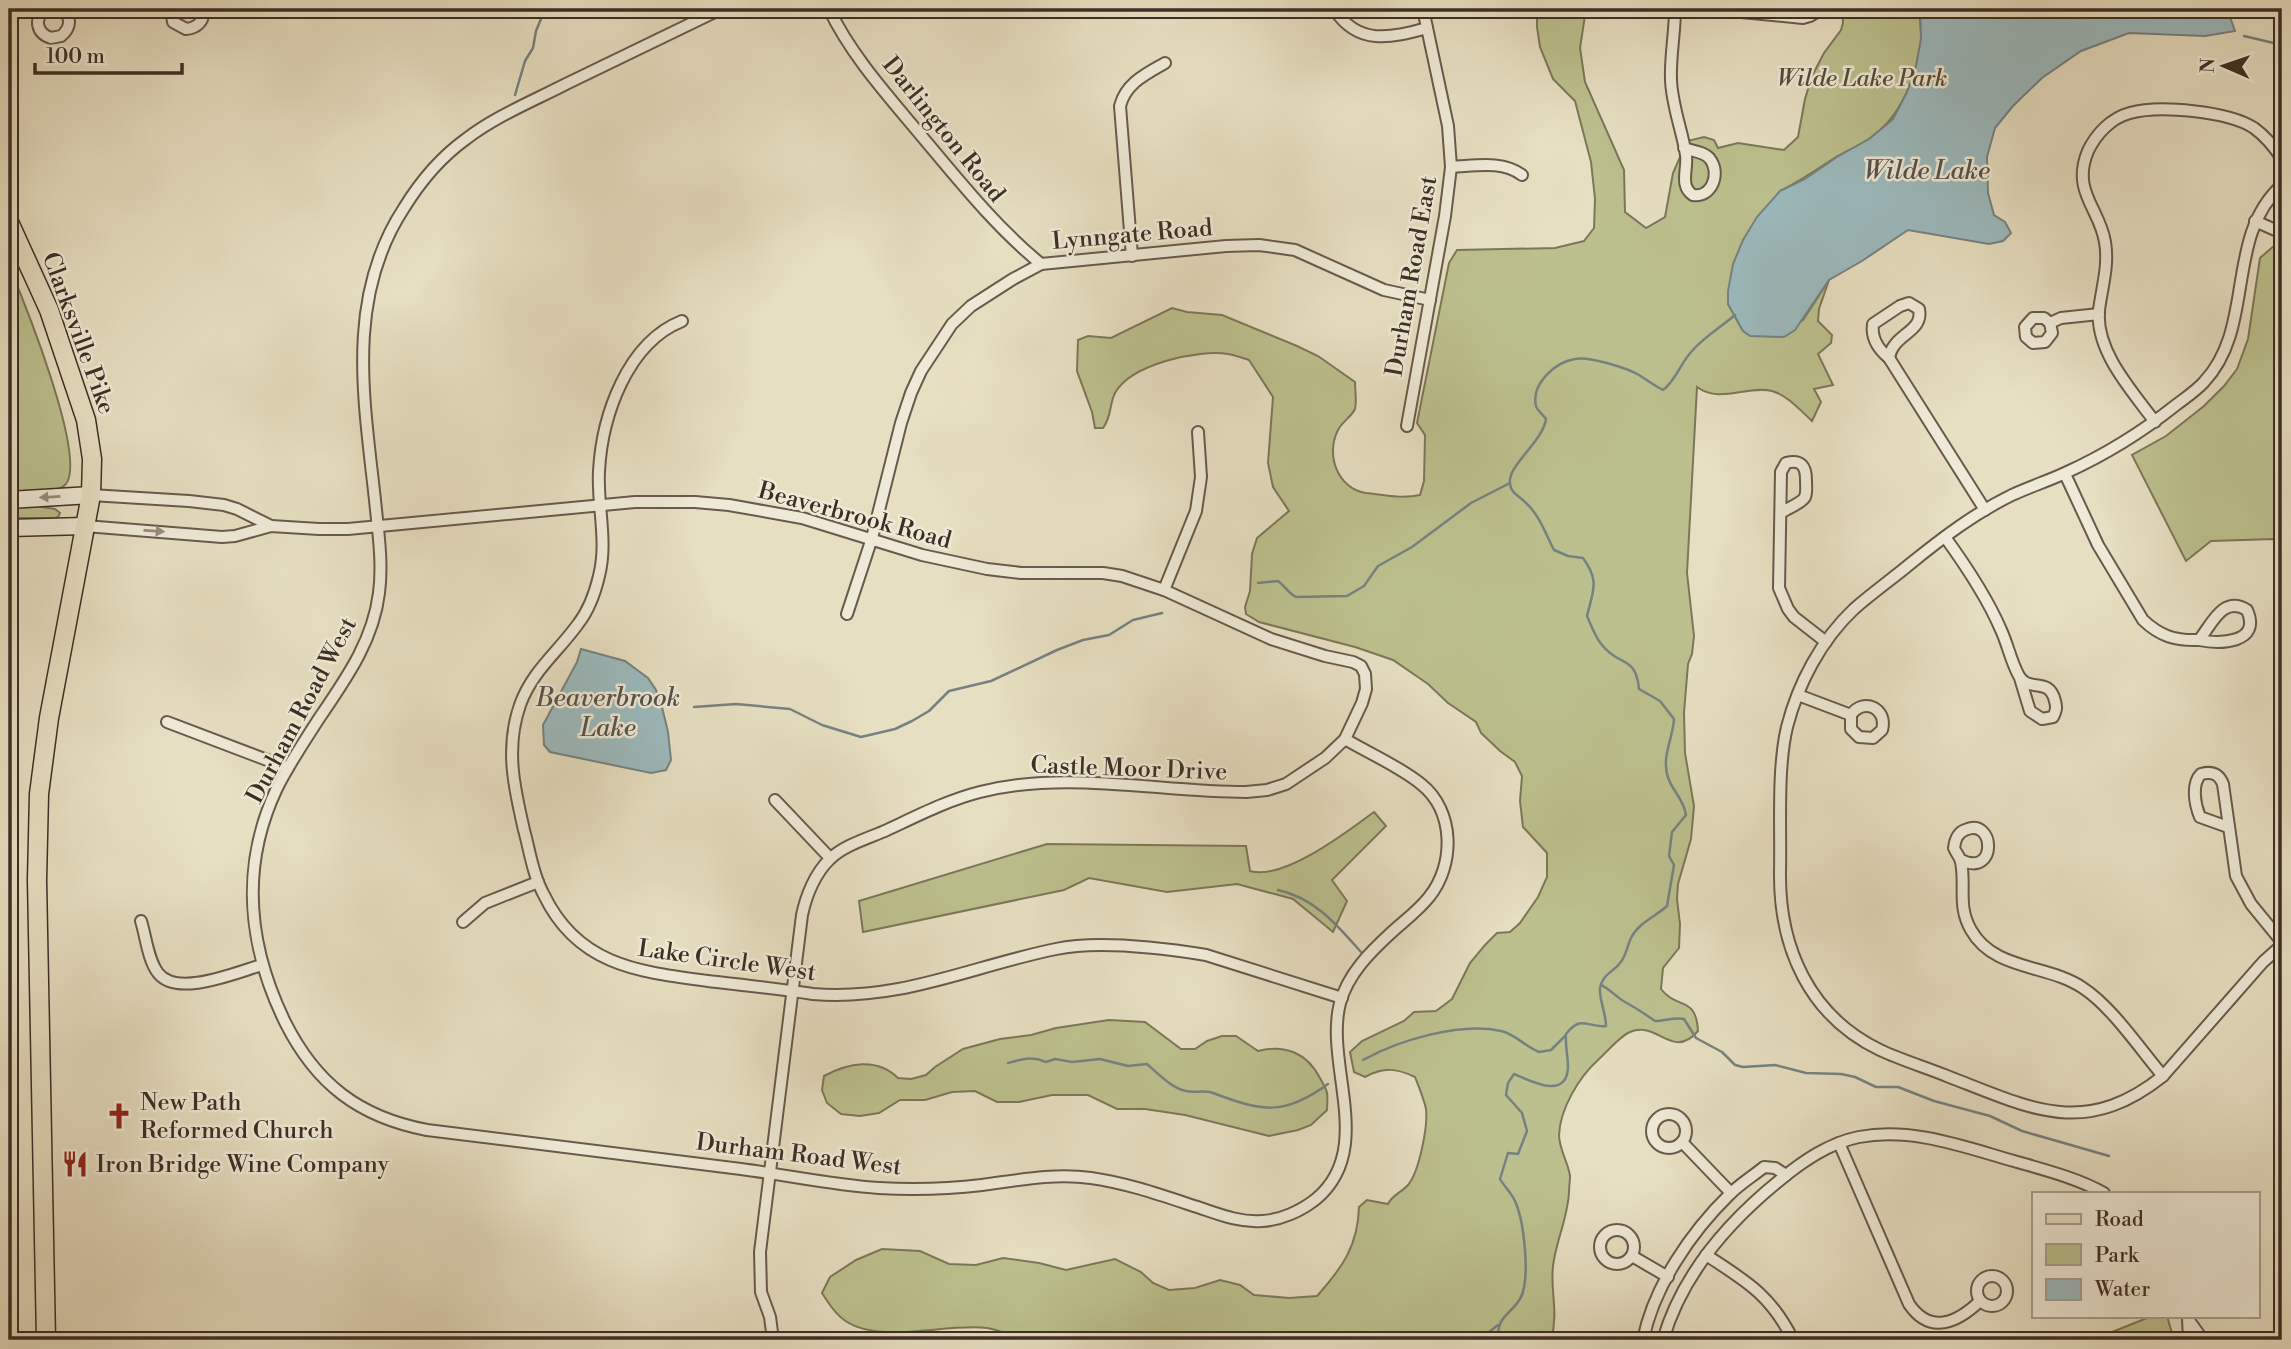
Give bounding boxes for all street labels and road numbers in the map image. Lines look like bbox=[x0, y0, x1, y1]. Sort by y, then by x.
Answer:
street label: Darlington Road bbox=[875, 51, 1011, 209]
street label: Durham Road East bbox=[1380, 173, 1444, 379]
street label: Lynngate Road bbox=[1050, 213, 1214, 257]
street label: Clarksville Pike bbox=[35, 248, 121, 418]
street label: Beaverbrook Road bbox=[754, 476, 955, 556]
street label: Durham Road West bbox=[240, 612, 364, 809]
street label: Castle Moor Drive bbox=[1030, 751, 1228, 787]
street label: Lake Circle West bbox=[636, 934, 818, 988]
street label: Durham Road West bbox=[694, 1127, 904, 1183]

